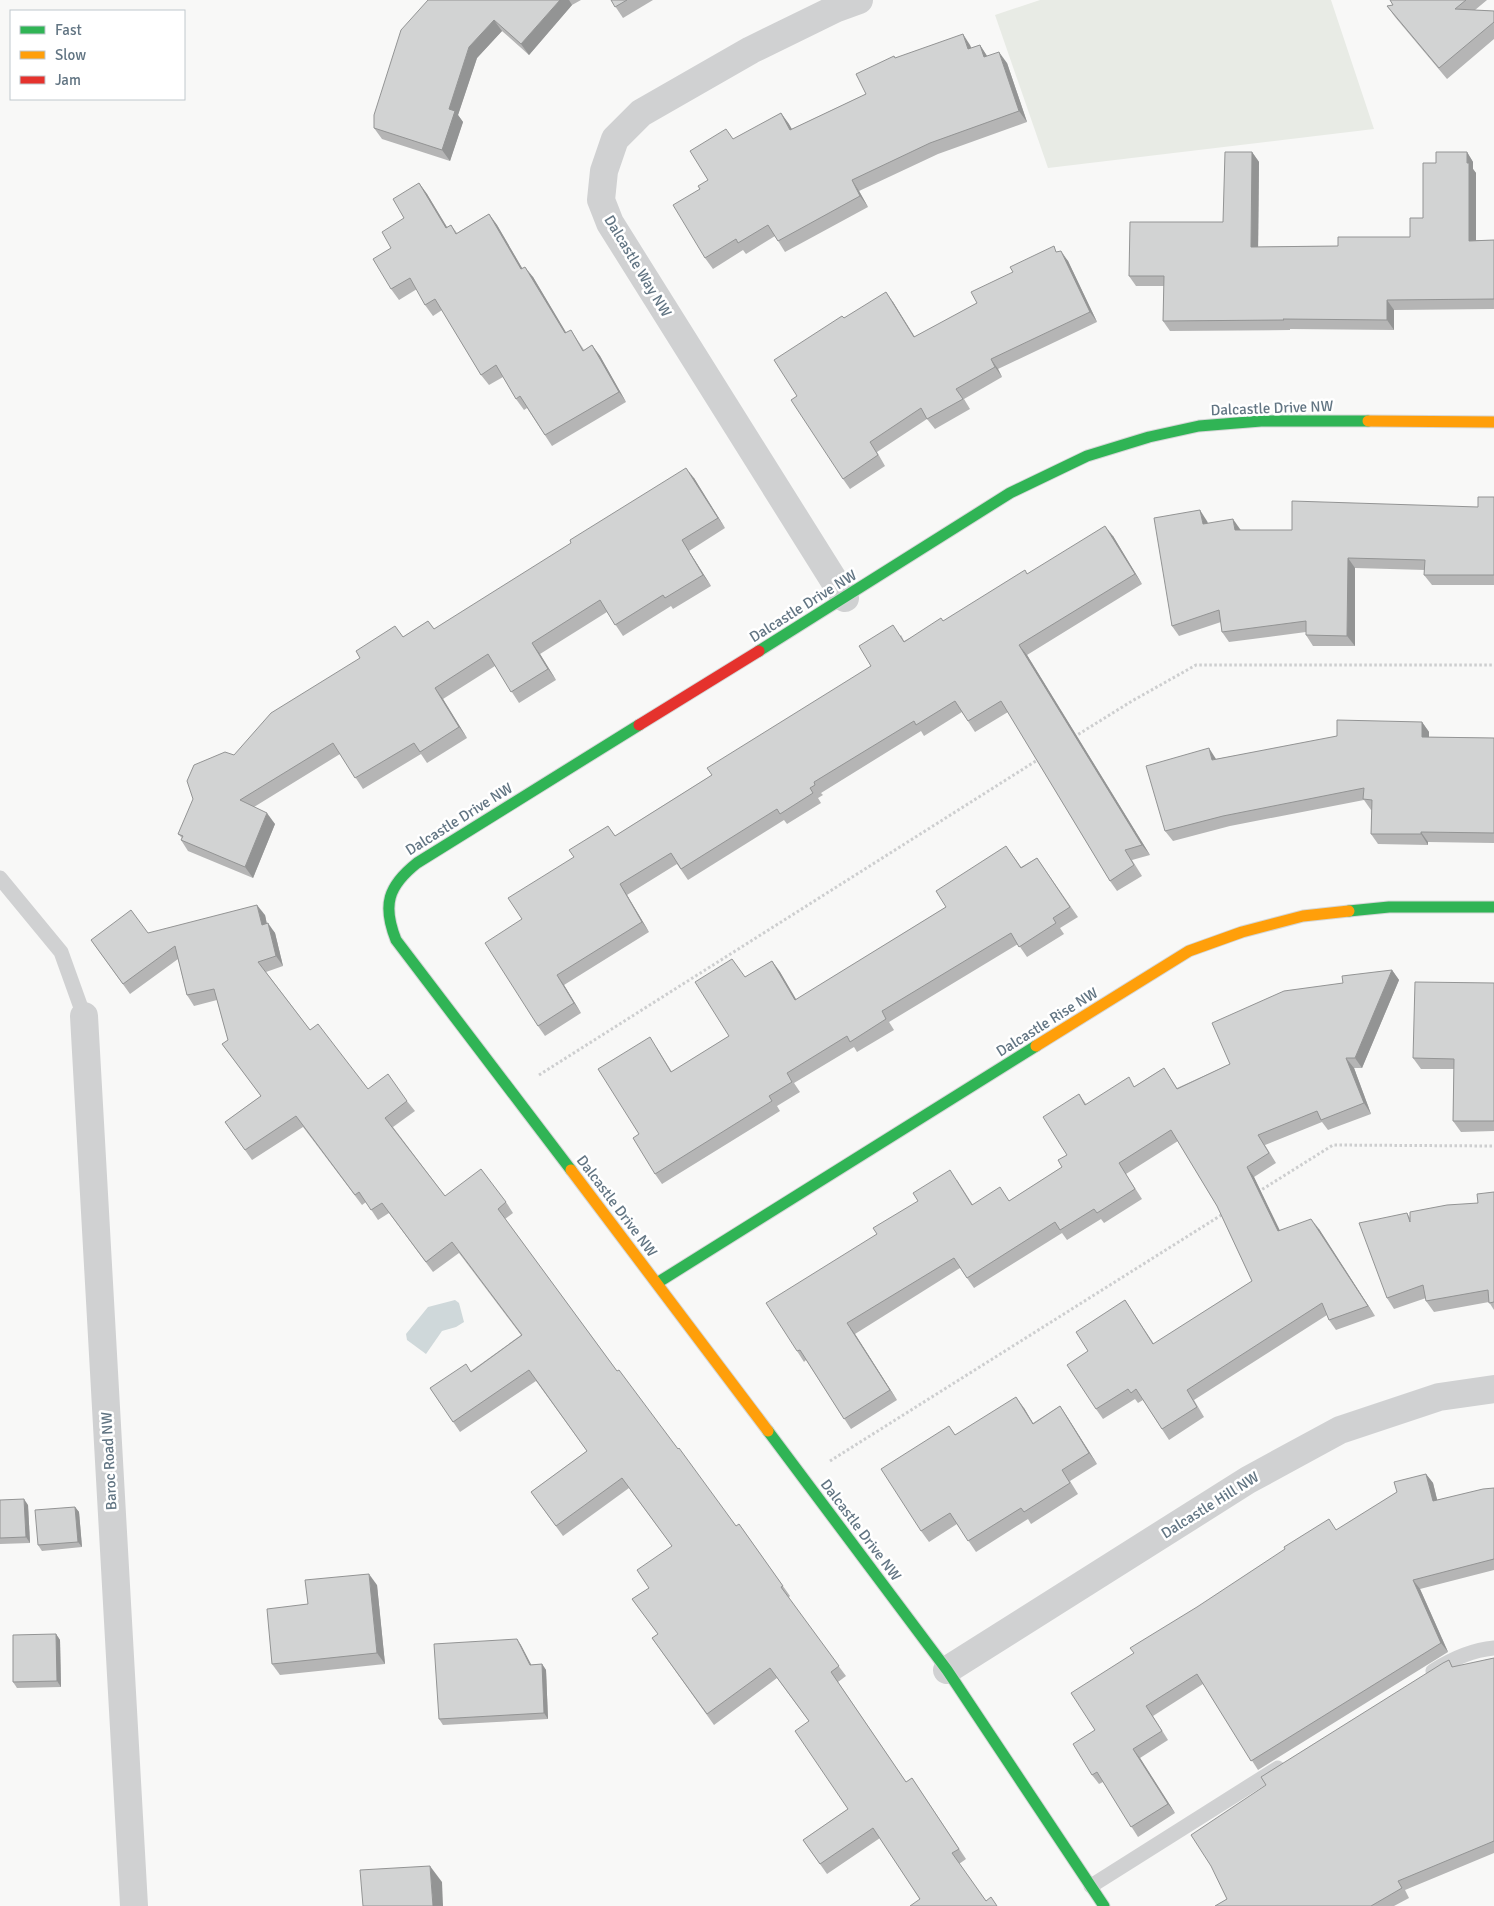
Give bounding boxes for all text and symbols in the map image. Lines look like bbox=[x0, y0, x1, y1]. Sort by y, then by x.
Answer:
legend bbox=[10, 10, 185, 100]
text: Fast bbox=[55, 21, 82, 39]
text: Slow bbox=[55, 46, 86, 64]
text: Jam bbox=[55, 71, 81, 89]
street label: Dalcastle Way NW bbox=[600, 212, 676, 320]
street label: Dalcastle Drive NW bbox=[1210, 397, 1334, 419]
street label: Dalcastle Drive NW bbox=[746, 566, 860, 646]
street label: Dalcastle Drive NW bbox=[402, 779, 516, 859]
street label: Dalcastle Rise NW bbox=[993, 983, 1101, 1060]
street label: Dalcastle Drive NW bbox=[573, 1152, 661, 1261]
street label: Baroc Road NW bbox=[97, 1411, 121, 1511]
street label: Dalcastle Hill NW bbox=[1158, 1468, 1262, 1542]
street label: Dalcastle Drive NW bbox=[817, 1476, 905, 1585]

